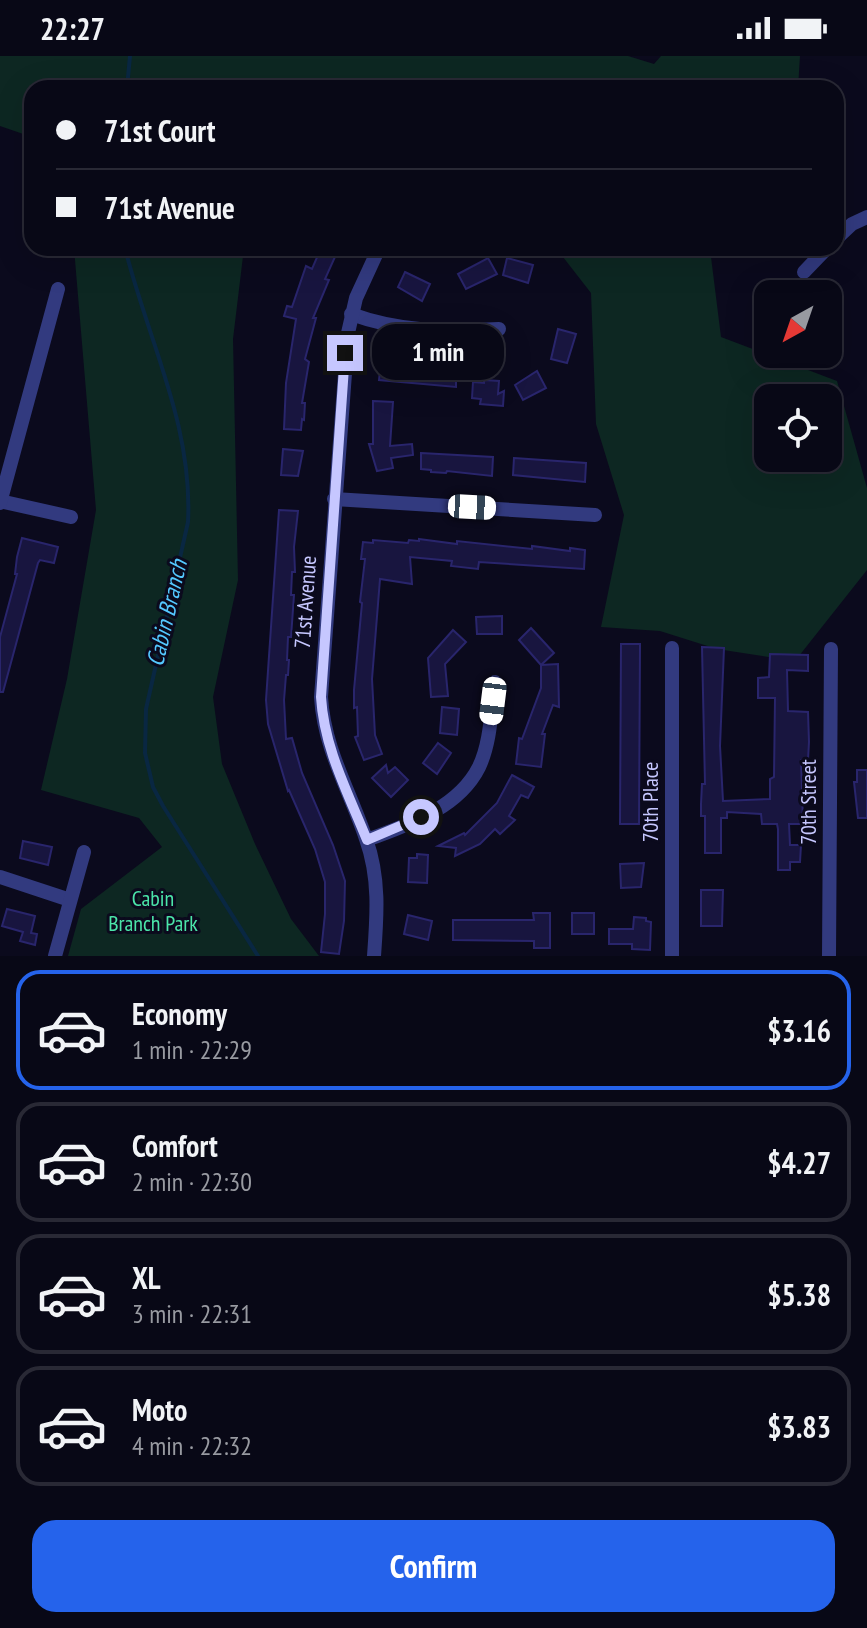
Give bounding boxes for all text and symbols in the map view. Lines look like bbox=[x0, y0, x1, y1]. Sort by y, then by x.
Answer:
text: 22:27 bbox=[40, 9, 105, 48]
text: 71st Court bbox=[104, 111, 216, 150]
text: 71st Avenue bbox=[104, 188, 235, 227]
north arrow bbox=[754, 280, 842, 368]
map controls bbox=[754, 280, 842, 472]
callout: 1 min bbox=[373, 325, 505, 381]
route end bbox=[327, 335, 363, 371]
text: 1 min bbox=[412, 335, 464, 368]
button: locate bbox=[754, 384, 842, 472]
car bbox=[447, 494, 497, 520]
water label: Cabin Branch bbox=[139, 555, 194, 669]
street label: 71st Avenue bbox=[288, 555, 322, 649]
car bbox=[478, 676, 508, 726]
street label: 70th Street bbox=[794, 759, 822, 845]
street label: 70th Place bbox=[636, 762, 664, 842]
route start bbox=[403, 799, 439, 835]
park label: Cabin Branch Park bbox=[108, 884, 198, 937]
icon: car bbox=[36, 994, 108, 1066]
text: Economy bbox=[132, 994, 227, 1033]
text: $3.16 bbox=[767, 1011, 831, 1050]
text: 1 min · 22:29 bbox=[132, 1033, 252, 1066]
icon: car bbox=[36, 1126, 108, 1198]
text: Comfort bbox=[132, 1126, 218, 1165]
text: $4.27 bbox=[767, 1143, 831, 1182]
text: 2 min · 22:30 bbox=[132, 1165, 252, 1198]
icon: car bbox=[36, 1258, 108, 1330]
text: XL bbox=[132, 1258, 161, 1297]
text: $5.38 bbox=[767, 1275, 831, 1314]
text: 3 min · 22:31 bbox=[132, 1297, 252, 1330]
icon: car bbox=[36, 1390, 108, 1462]
text: Moto bbox=[132, 1390, 187, 1429]
text: $3.83 bbox=[767, 1407, 831, 1446]
text: 4 min · 22:32 bbox=[132, 1429, 252, 1462]
button: Confirm bbox=[32, 1520, 835, 1612]

